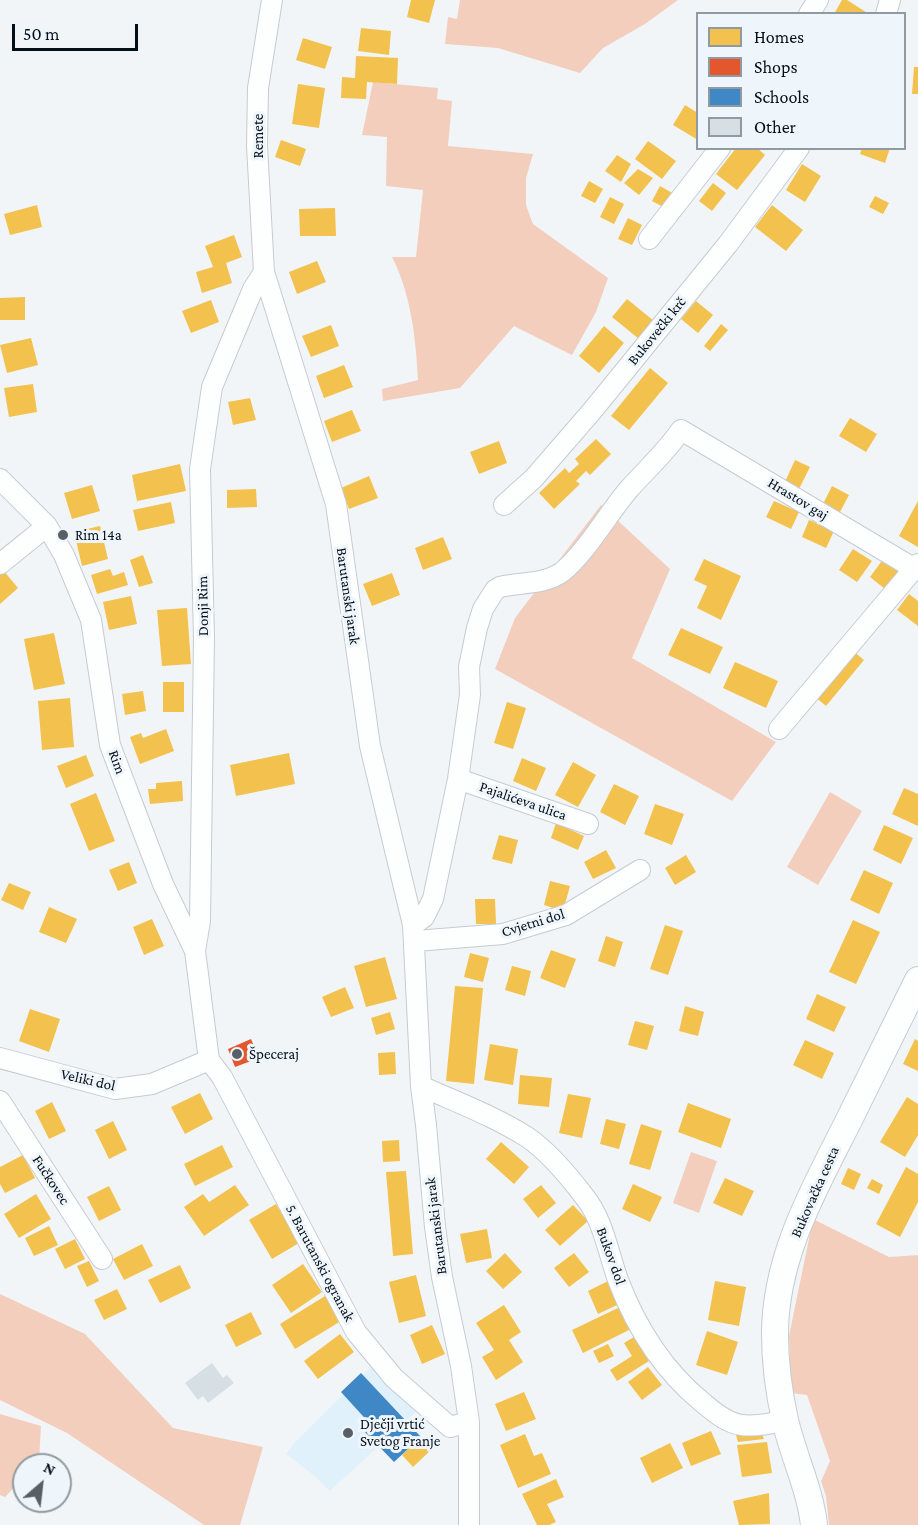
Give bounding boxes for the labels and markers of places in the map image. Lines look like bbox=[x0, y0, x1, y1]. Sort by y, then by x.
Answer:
place label: Rim 14a bbox=[75, 526, 122, 544]
marker: Rim 14a bbox=[56, 528, 70, 542]
place label: Špeceraj bbox=[249, 1045, 299, 1063]
marker: Špeceraj bbox=[230, 1047, 244, 1061]
place label: Dječji vrtić Svetog Franje bbox=[360, 1415, 440, 1450]
marker: Dječji vrtić Svetog Franje bbox=[341, 1426, 355, 1440]

